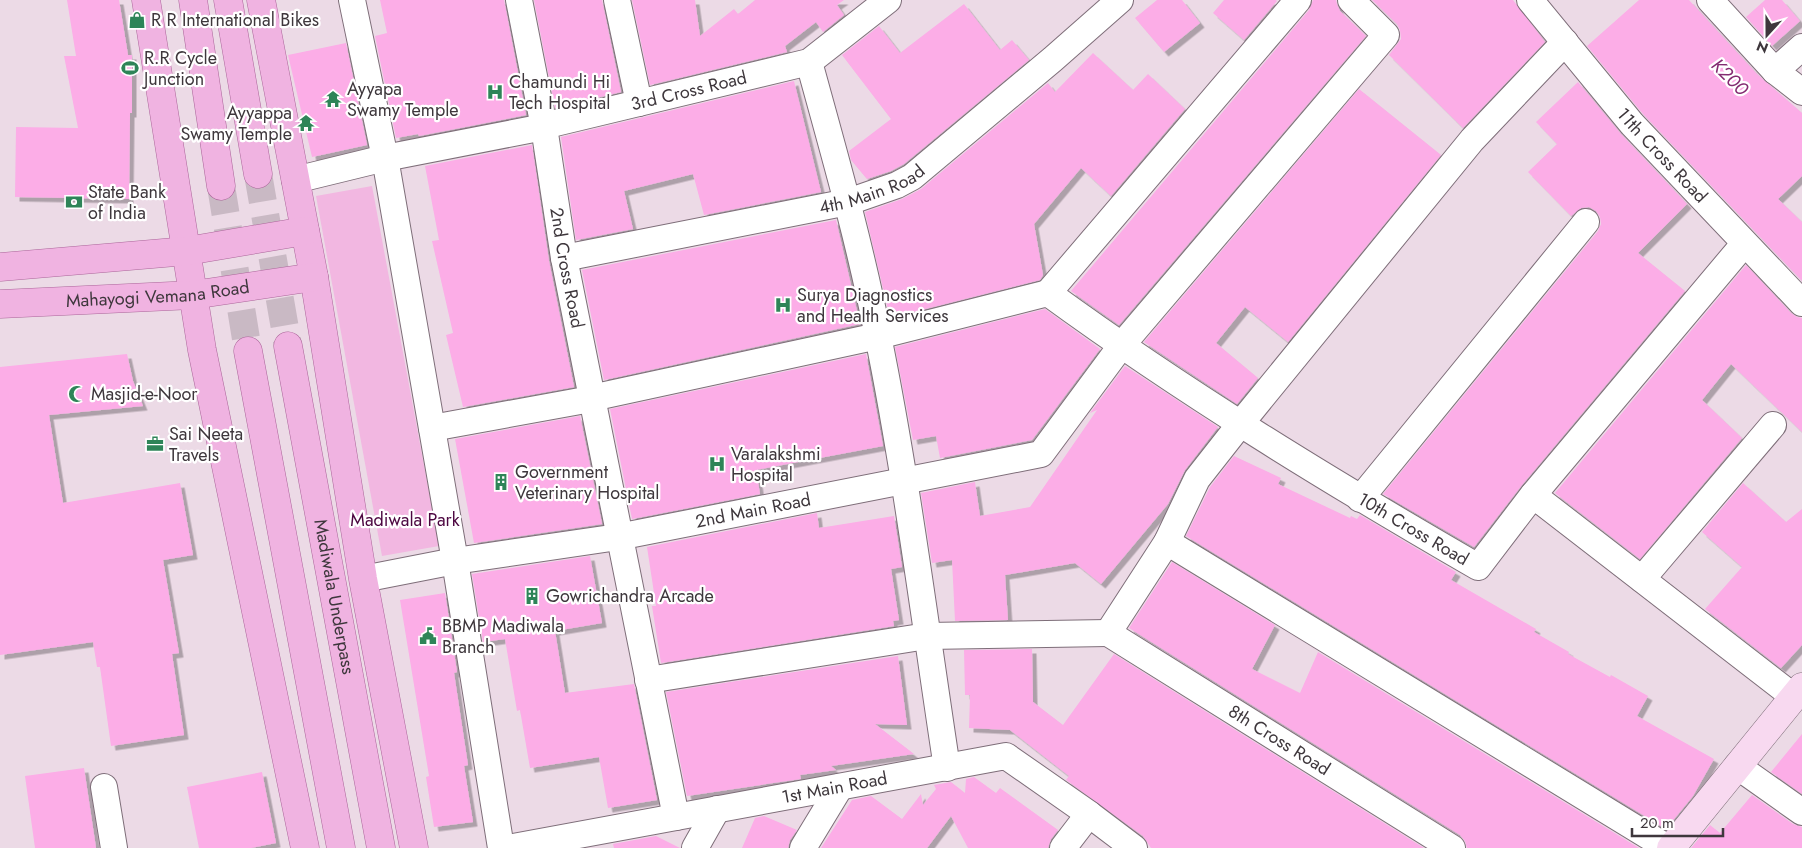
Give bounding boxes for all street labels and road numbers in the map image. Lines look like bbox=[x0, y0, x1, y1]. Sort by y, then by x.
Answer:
street label: 3rd Cross Road bbox=[628, 64, 749, 117]
street label: 11th Cross Road bbox=[1611, 102, 1713, 209]
street label: 4th Main Road bbox=[817, 158, 931, 220]
street label: 2nd Cross Road bbox=[543, 206, 591, 330]
street label: Mahayogi Vemana Road bbox=[65, 274, 251, 314]
street label: 10th Cross Road bbox=[1353, 486, 1474, 572]
street label: 2nd Main Road bbox=[693, 487, 813, 535]
street label: Madiwala Underpass bbox=[307, 517, 362, 676]
street label: 8th Cross Road bbox=[1223, 698, 1335, 782]
street label: 1st Main Road bbox=[780, 765, 889, 810]

